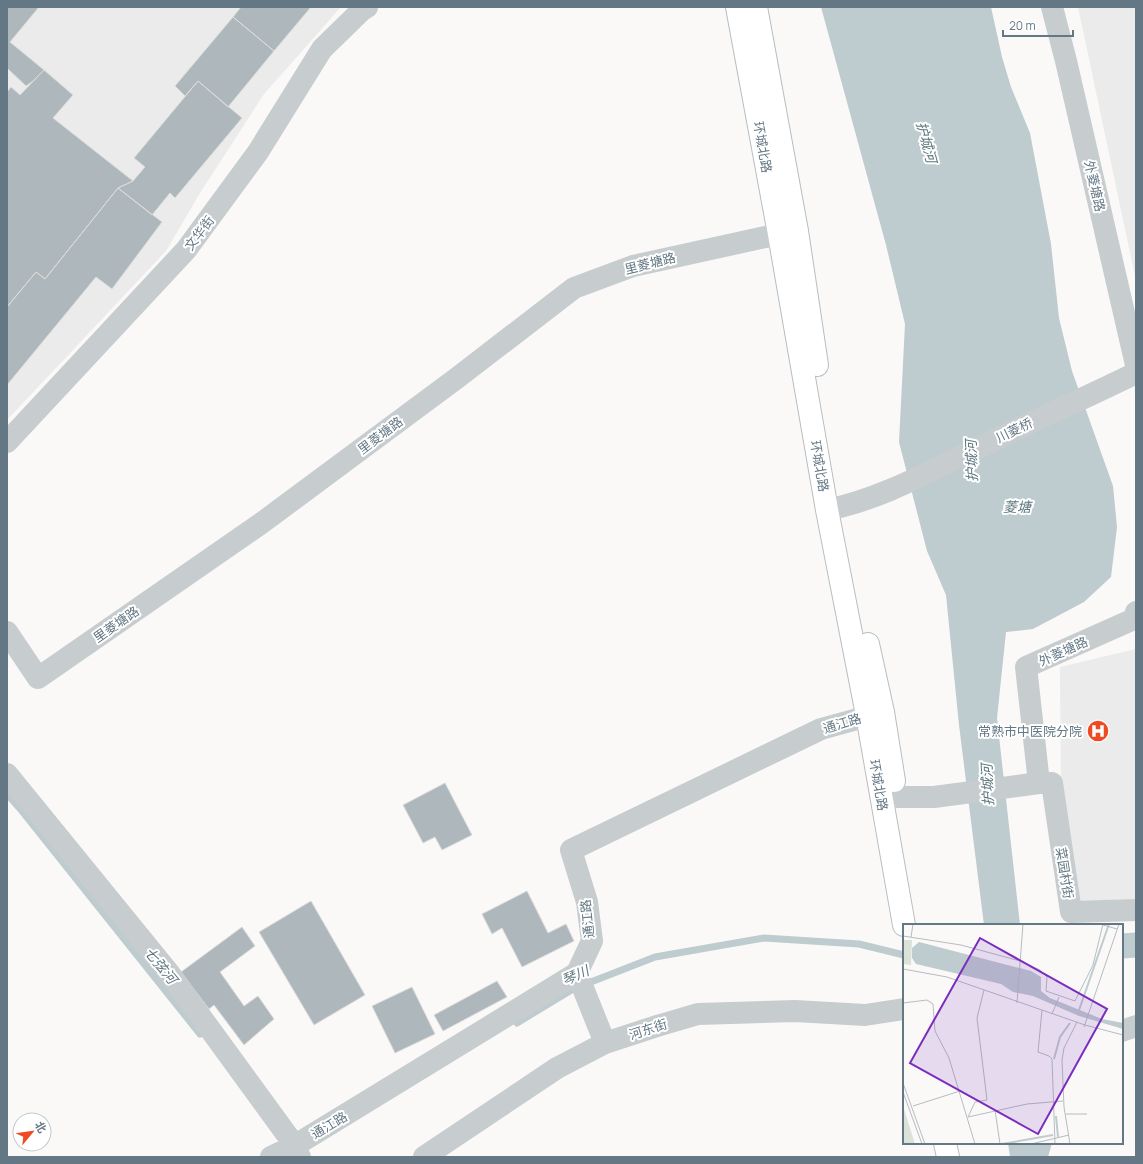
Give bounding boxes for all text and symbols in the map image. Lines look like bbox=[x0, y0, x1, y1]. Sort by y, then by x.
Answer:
scale bar bbox=[1003, 12, 1073, 38]
text: 20 m bbox=[1009, 17, 1036, 34]
water label: 护城河 bbox=[912, 119, 942, 168]
street label: 环城北路 bbox=[750, 120, 776, 174]
street label: 外菱塘路 bbox=[1080, 159, 1110, 213]
street label: 文华街 bbox=[180, 212, 218, 254]
street label: 里菱塘路 bbox=[623, 248, 677, 278]
street label: 里菱塘路 bbox=[354, 412, 406, 458]
street label: 川菱桥 bbox=[993, 413, 1035, 447]
water label: 护城河 bbox=[961, 437, 981, 482]
street label: 环城北路 bbox=[807, 439, 833, 493]
water label: 菱塘 bbox=[1003, 497, 1033, 516]
street label: 里菱塘路 bbox=[90, 602, 142, 646]
street label: 外菱塘路 bbox=[1036, 632, 1090, 670]
street label: 通江路 bbox=[821, 709, 863, 737]
hospital icon: 常熟市中医院分院 bbox=[1085, 718, 1111, 744]
place label: 常熟市中医院分院 bbox=[978, 722, 1082, 740]
street label: 环城北路 bbox=[866, 758, 892, 812]
water label: 护城河 bbox=[976, 761, 998, 806]
street label: 菜园村街 bbox=[1052, 846, 1078, 900]
street label: 通江路 bbox=[576, 899, 598, 939]
inset map bbox=[903, 924, 1123, 1144]
water label: 七弦河 bbox=[140, 943, 183, 990]
water label: 琴川 bbox=[558, 960, 593, 989]
street label: 河东街 bbox=[627, 1014, 669, 1044]
street label: 通江路 bbox=[308, 1107, 350, 1143]
north arrow bbox=[12, 1112, 52, 1152]
text: 北 bbox=[32, 1118, 50, 1135]

